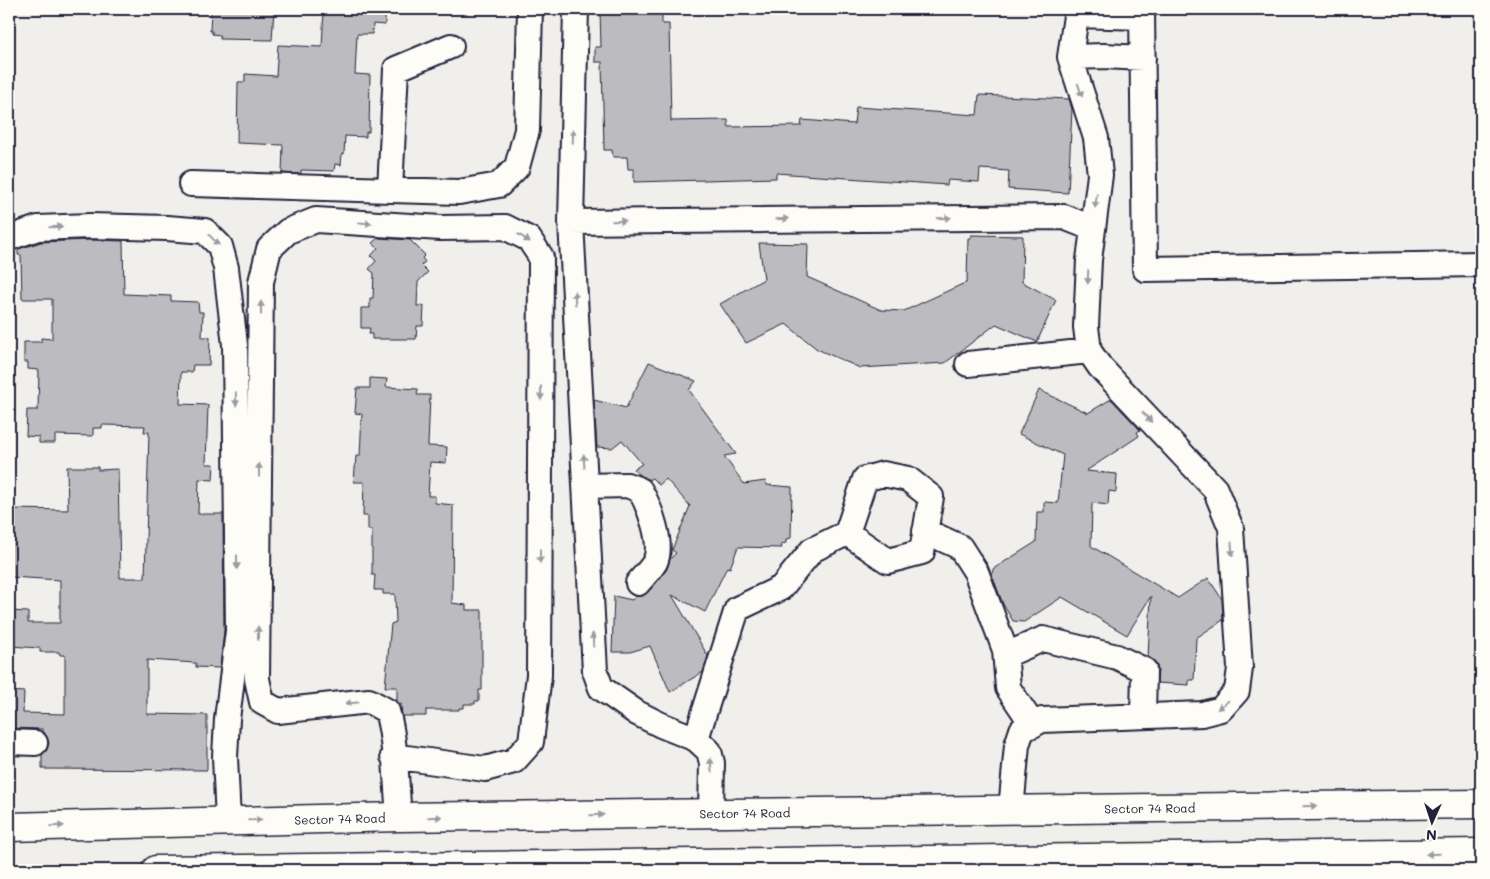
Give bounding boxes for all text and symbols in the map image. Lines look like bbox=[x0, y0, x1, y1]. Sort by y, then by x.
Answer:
one-way arrow bbox=[1077, 83, 1085, 98]
one-way arrow bbox=[569, 128, 577, 144]
one-way arrow bbox=[1092, 194, 1100, 210]
one-way arrow bbox=[937, 214, 953, 222]
one-way arrow bbox=[774, 215, 790, 223]
one-way arrow bbox=[612, 217, 628, 225]
one-way arrow bbox=[357, 220, 373, 228]
one-way arrow bbox=[48, 223, 64, 231]
one-way arrow bbox=[518, 233, 531, 242]
one-way arrow bbox=[208, 234, 220, 246]
one-way arrow bbox=[1084, 269, 1092, 285]
one-way arrow bbox=[570, 290, 578, 306]
one-way arrow bbox=[257, 300, 265, 316]
one-way arrow bbox=[537, 386, 545, 402]
one-way arrow bbox=[232, 391, 240, 407]
one-way arrow bbox=[1141, 411, 1153, 423]
one-way arrow bbox=[579, 452, 587, 468]
one-way arrow bbox=[255, 462, 263, 478]
one-way arrow bbox=[1229, 542, 1237, 558]
one-way arrow bbox=[536, 548, 544, 564]
one-way arrow bbox=[233, 554, 241, 570]
one-way arrow bbox=[254, 625, 262, 641]
one-way arrow bbox=[589, 632, 597, 648]
one-way arrow bbox=[344, 699, 360, 707]
one-way arrow bbox=[1216, 700, 1229, 710]
one-way arrow bbox=[707, 756, 715, 772]
north arrow bbox=[1408, 796, 1458, 846]
street label: Sector 74 Road bbox=[1104, 799, 1196, 817]
one-way arrow bbox=[1302, 802, 1318, 810]
street label: Sector 74 Road bbox=[699, 804, 791, 821]
street label: Sector 74 Road bbox=[294, 809, 386, 828]
one-way arrow bbox=[590, 811, 606, 819]
one-way arrow bbox=[427, 812, 443, 820]
one-way arrow bbox=[247, 816, 263, 824]
one-way arrow bbox=[50, 822, 66, 830]
text: N bbox=[1425, 826, 1437, 845]
one-way arrow bbox=[1424, 850, 1440, 858]

